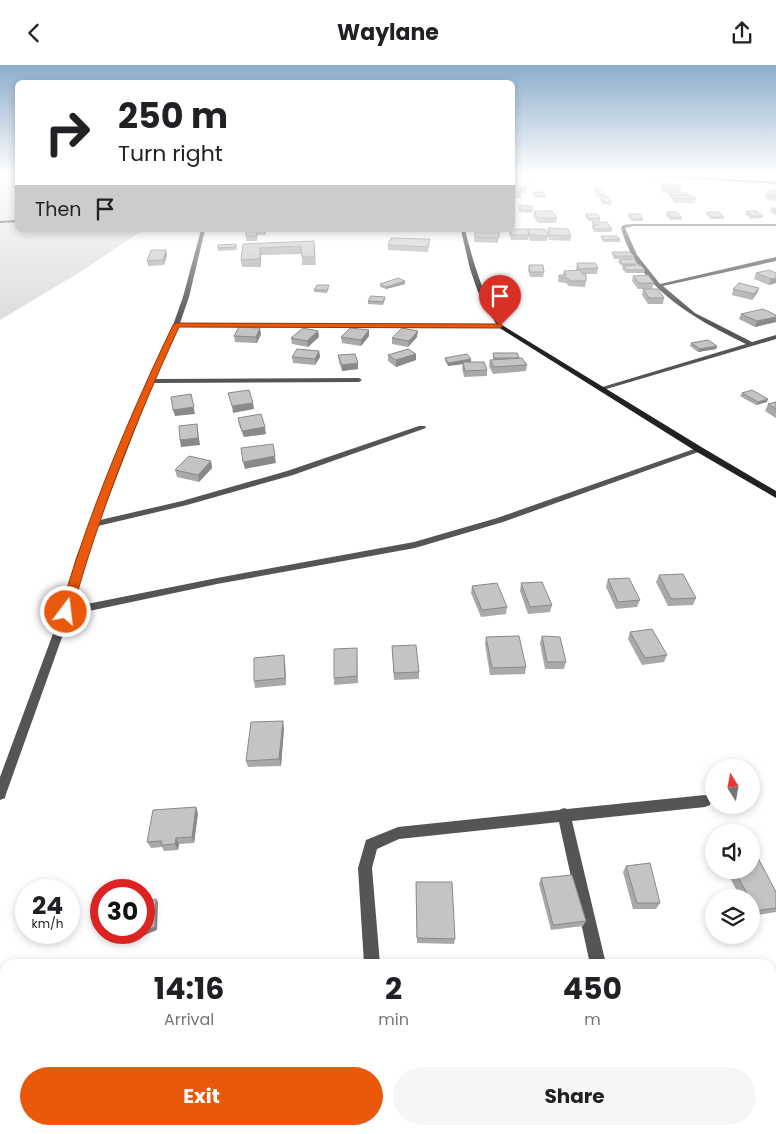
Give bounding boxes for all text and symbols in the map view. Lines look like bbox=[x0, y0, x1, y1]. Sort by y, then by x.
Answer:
text: Waylane bbox=[337, 17, 439, 48]
icon: back bbox=[20, 19, 48, 47]
icon: share bbox=[728, 19, 756, 47]
text: 250 m bbox=[118, 91, 228, 140]
icon: right bbox=[35, 100, 100, 165]
text: Turn right bbox=[118, 138, 223, 169]
icon: arrive bbox=[91, 195, 119, 223]
text: Then bbox=[35, 196, 81, 223]
pin bbox=[479, 275, 521, 326]
icon: arrive bbox=[486, 282, 514, 310]
position arrow bbox=[39, 585, 91, 637]
north arrow bbox=[705, 759, 760, 814]
map controls bbox=[705, 759, 760, 944]
button: sound bbox=[705, 824, 760, 879]
speed limit sign: 30 bbox=[90, 879, 155, 944]
text: 24 bbox=[32, 888, 63, 923]
button: layers bbox=[705, 889, 760, 944]
text: km/h bbox=[32, 915, 63, 932]
text: 14:16 bbox=[154, 967, 224, 1010]
text: 2 bbox=[385, 967, 402, 1010]
text: 450 bbox=[563, 967, 622, 1010]
text: Arrival bbox=[164, 1008, 214, 1031]
text: min bbox=[378, 1008, 409, 1031]
text: m bbox=[584, 1008, 601, 1031]
button: Exit bbox=[20, 1067, 383, 1125]
button: Share bbox=[393, 1067, 756, 1125]

